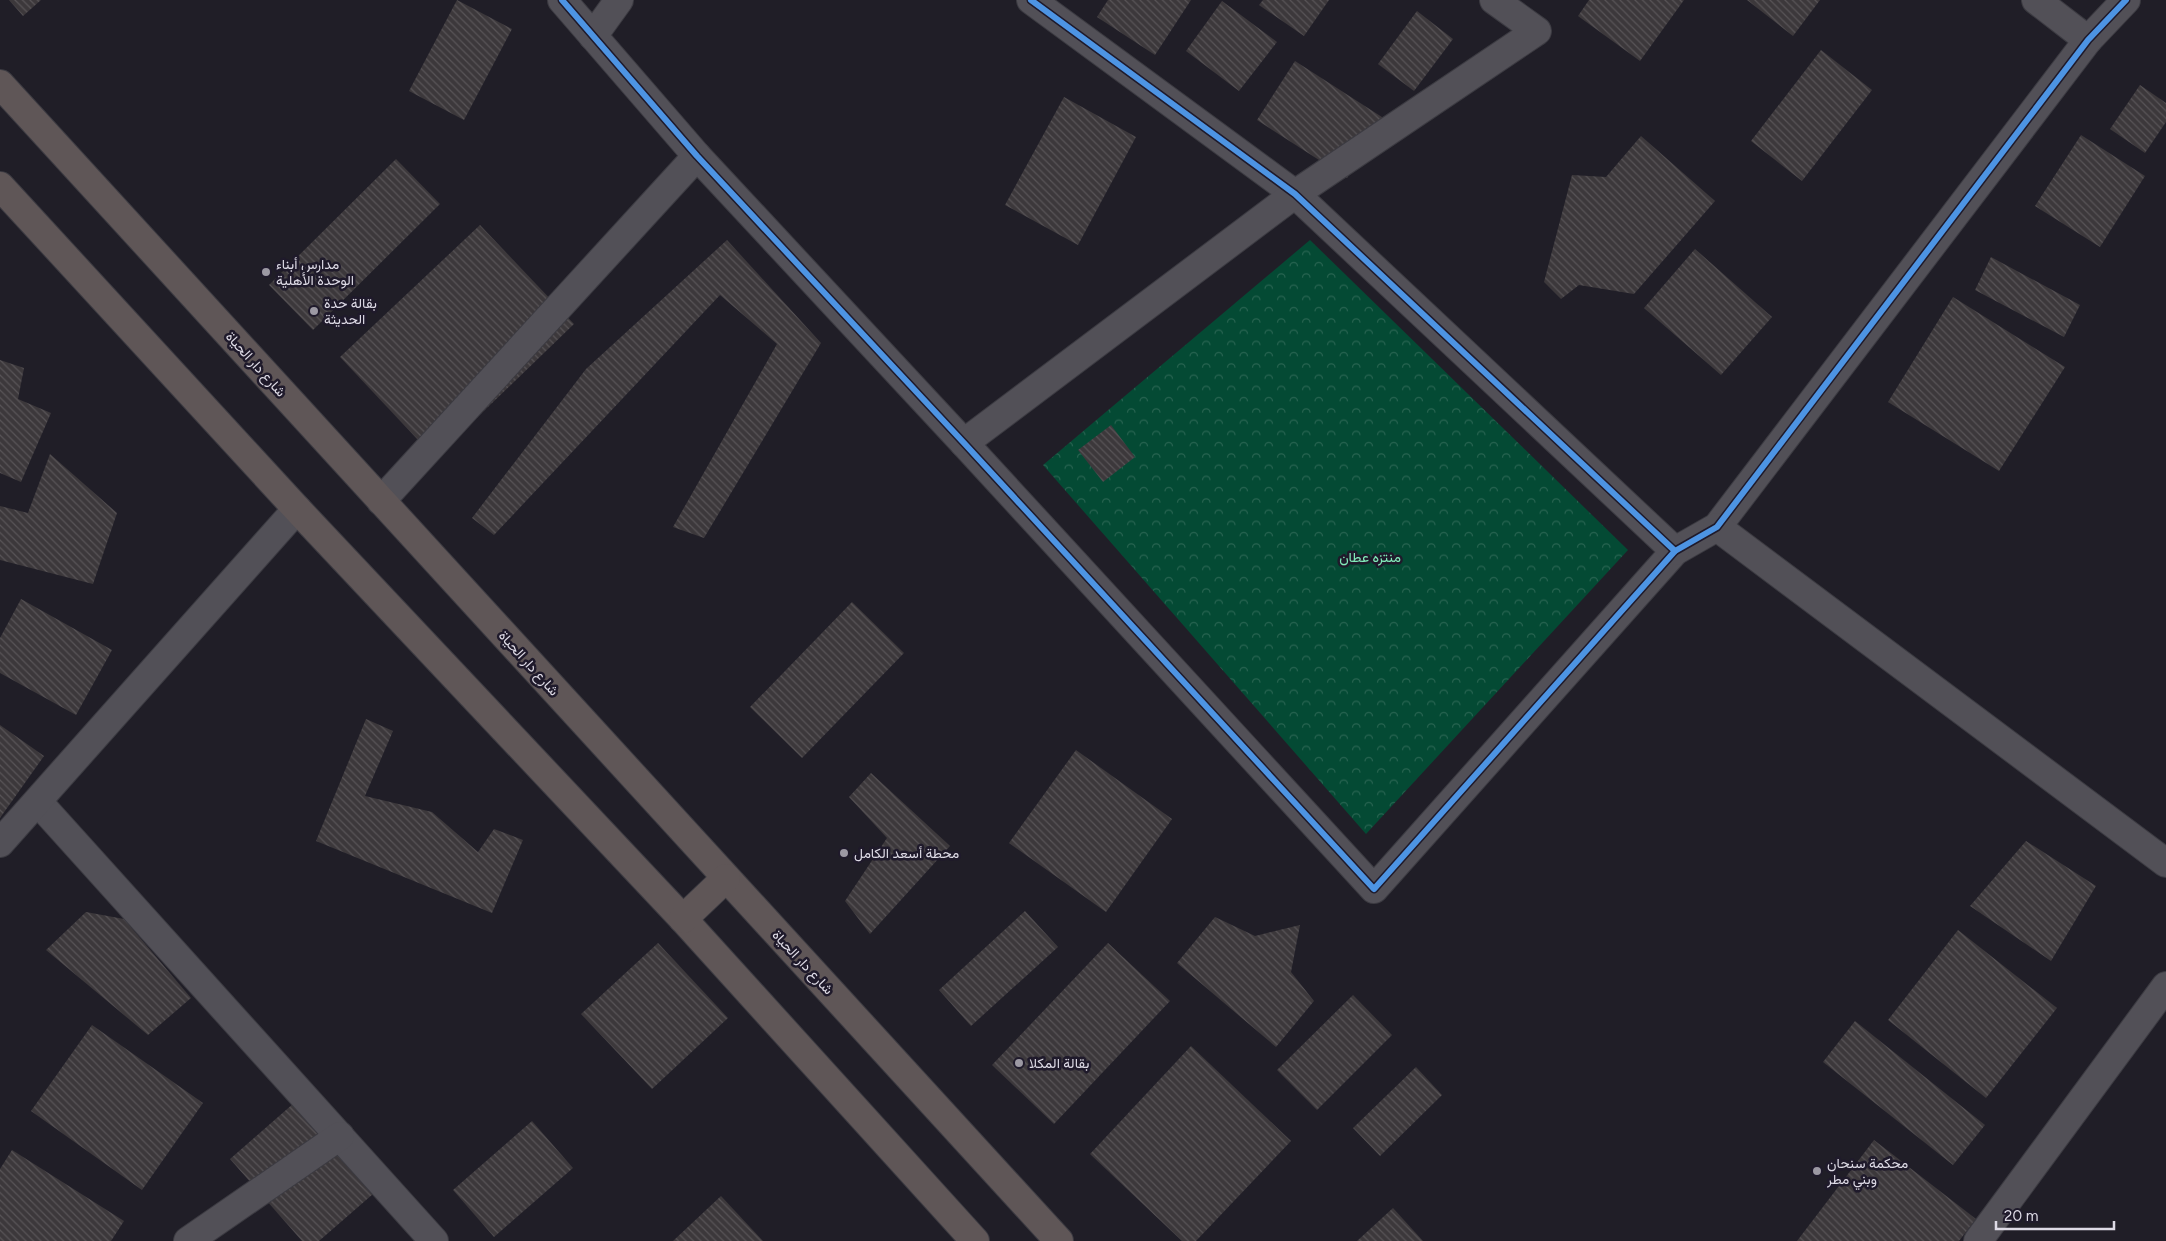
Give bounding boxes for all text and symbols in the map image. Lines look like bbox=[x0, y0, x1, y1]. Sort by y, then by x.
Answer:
place label: مدارس أبناء الوحدة الأهلية bbox=[276, 256, 354, 289]
marker: مدارس أبناء الوحدة الأهلية bbox=[260, 266, 272, 278]
place label: بقالة حدة الحديثة bbox=[324, 295, 377, 328]
marker: بقالة حدة الحديثة bbox=[308, 305, 320, 317]
street label: شارع دار الحياة bbox=[220, 328, 289, 402]
park label: منتزه عطان bbox=[1339, 549, 1401, 566]
street label: شارع دار الحياة bbox=[493, 627, 562, 701]
place label: محطة أسعد الكامل bbox=[854, 845, 959, 862]
marker: محطة أسعد الكامل bbox=[838, 847, 850, 859]
street label: شارع دار الحياة bbox=[767, 927, 837, 999]
place label: بقالة المكلا bbox=[1029, 1055, 1089, 1072]
marker: بقالة المكلا bbox=[1013, 1057, 1025, 1069]
place label: محكمة سنحان وبني مطر bbox=[1826, 1155, 1908, 1191]
marker: محكمة سنحان وبني مطر bbox=[1811, 1165, 1823, 1177]
scale bar bbox=[1996, 1198, 2114, 1230]
text: 20 m bbox=[2004, 1207, 2038, 1225]

